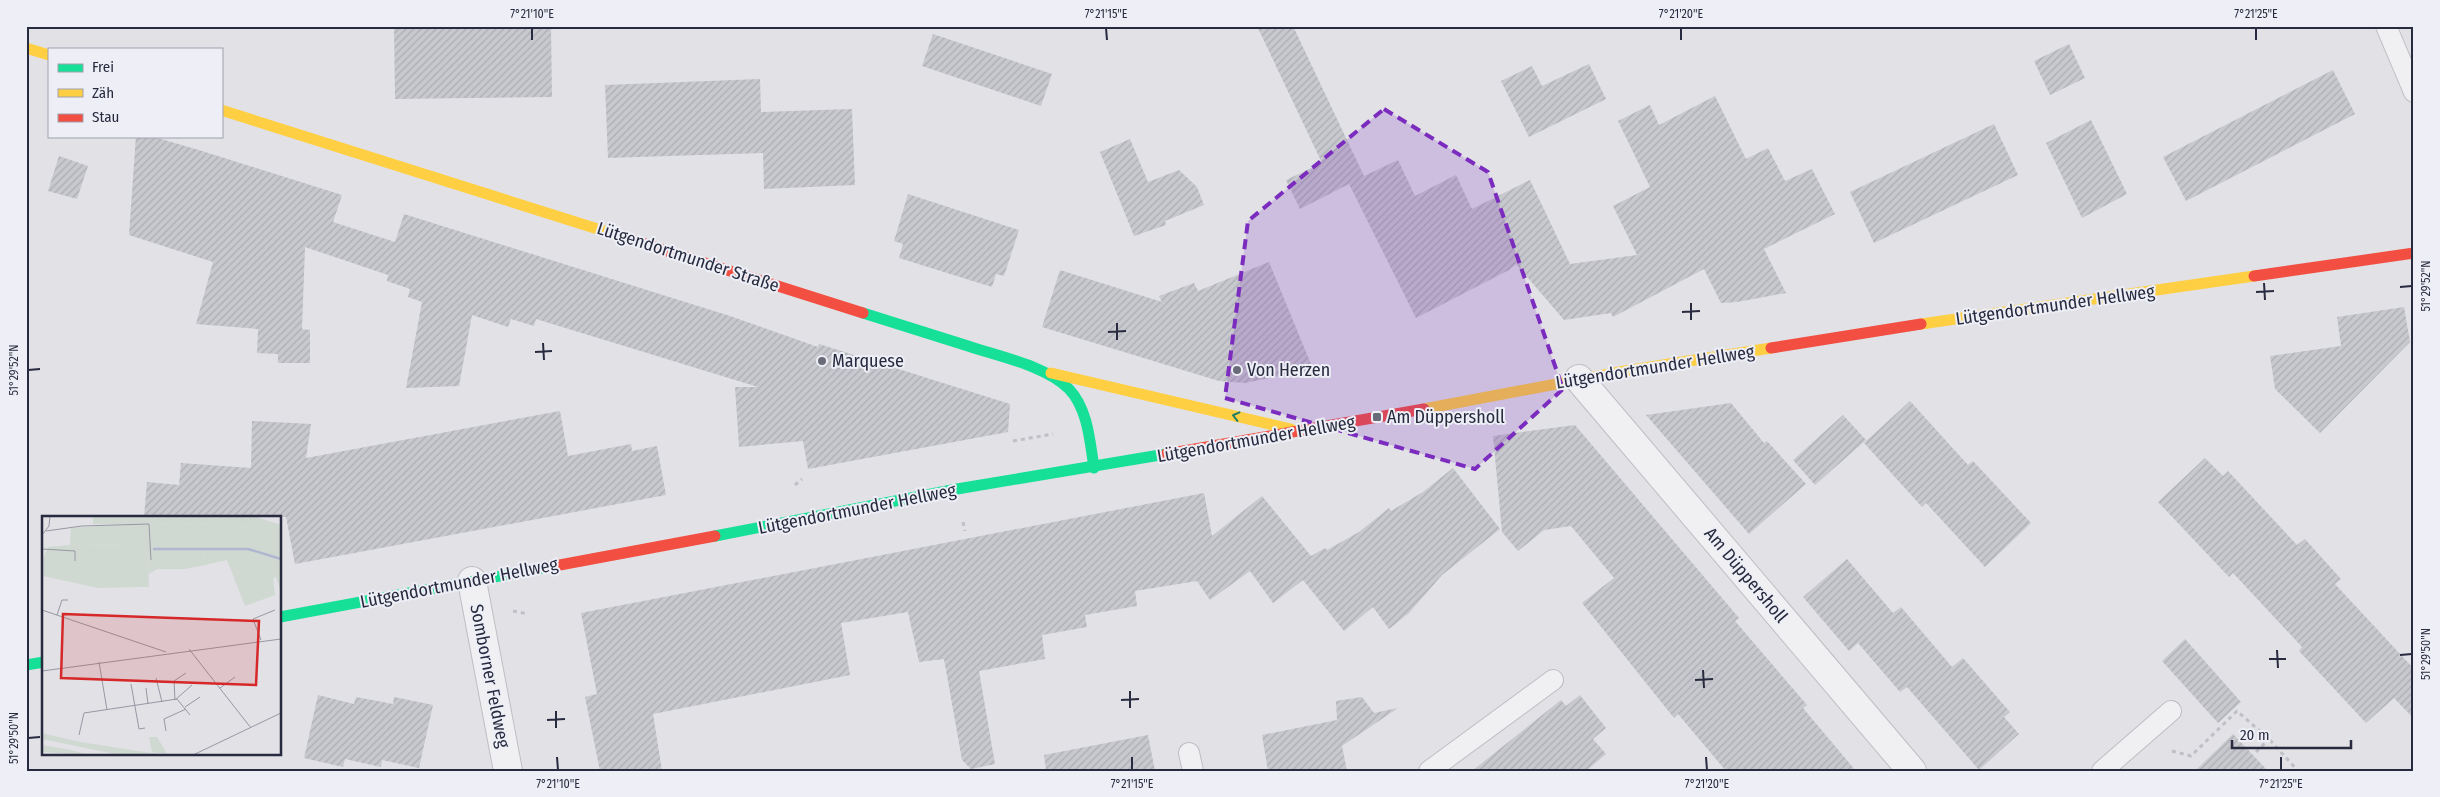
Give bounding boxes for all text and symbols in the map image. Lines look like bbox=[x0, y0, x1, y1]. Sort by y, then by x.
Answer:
text: 7°21'10"E bbox=[510, 7, 554, 21]
text: 7°21'15"E bbox=[1085, 7, 1128, 21]
text: 7°21'20"E bbox=[1659, 7, 1704, 21]
text: 7°21'25"E bbox=[2234, 7, 2278, 21]
legend bbox=[48, 48, 222, 138]
text: Frei bbox=[92, 58, 114, 76]
text: Zäh bbox=[92, 84, 114, 102]
text: Stau bbox=[92, 108, 119, 126]
street label: Lütgendortmunder Straße bbox=[594, 217, 782, 297]
text: 51°29'52"N bbox=[2419, 260, 2433, 312]
street label: Lütgendortmunder Hellweg bbox=[1954, 280, 2156, 330]
street label: Lütgendortmunder Hellweg bbox=[1554, 340, 1756, 394]
text: 51°29'52"N bbox=[7, 344, 21, 396]
place label: Marquese bbox=[832, 350, 904, 372]
marker: Marquese bbox=[816, 355, 828, 367]
place label: Von Herzen bbox=[1247, 359, 1330, 381]
marker: Von Herzen bbox=[1231, 364, 1243, 376]
place label: Am Düppersholl bbox=[1387, 406, 1505, 428]
street label: Lütgendortmunder Hellweg bbox=[1155, 411, 1357, 467]
one-way arrow bbox=[1231, 411, 1240, 422]
marker: Am Düppersholl bbox=[1371, 411, 1383, 423]
street label: Lütgendortmunder Hellweg bbox=[756, 479, 958, 539]
inset map bbox=[42, 516, 281, 754]
street label: Am Düppersholl bbox=[1700, 523, 1792, 627]
street label: Lütgendortmunder Hellweg bbox=[358, 553, 560, 613]
street label: Somborner Feldweg bbox=[465, 602, 515, 750]
text: 51°29'50"N bbox=[2419, 628, 2433, 680]
text: 51°29'50"N bbox=[7, 712, 21, 764]
scale bar bbox=[2232, 717, 2351, 749]
text: 20 m bbox=[2240, 726, 2270, 744]
text: 7°21'10"E bbox=[536, 777, 580, 791]
text: 7°21'15"E bbox=[1111, 777, 1154, 791]
text: 7°21'20"E bbox=[1685, 777, 1730, 791]
text: 7°21'25"E bbox=[2259, 777, 2303, 791]

